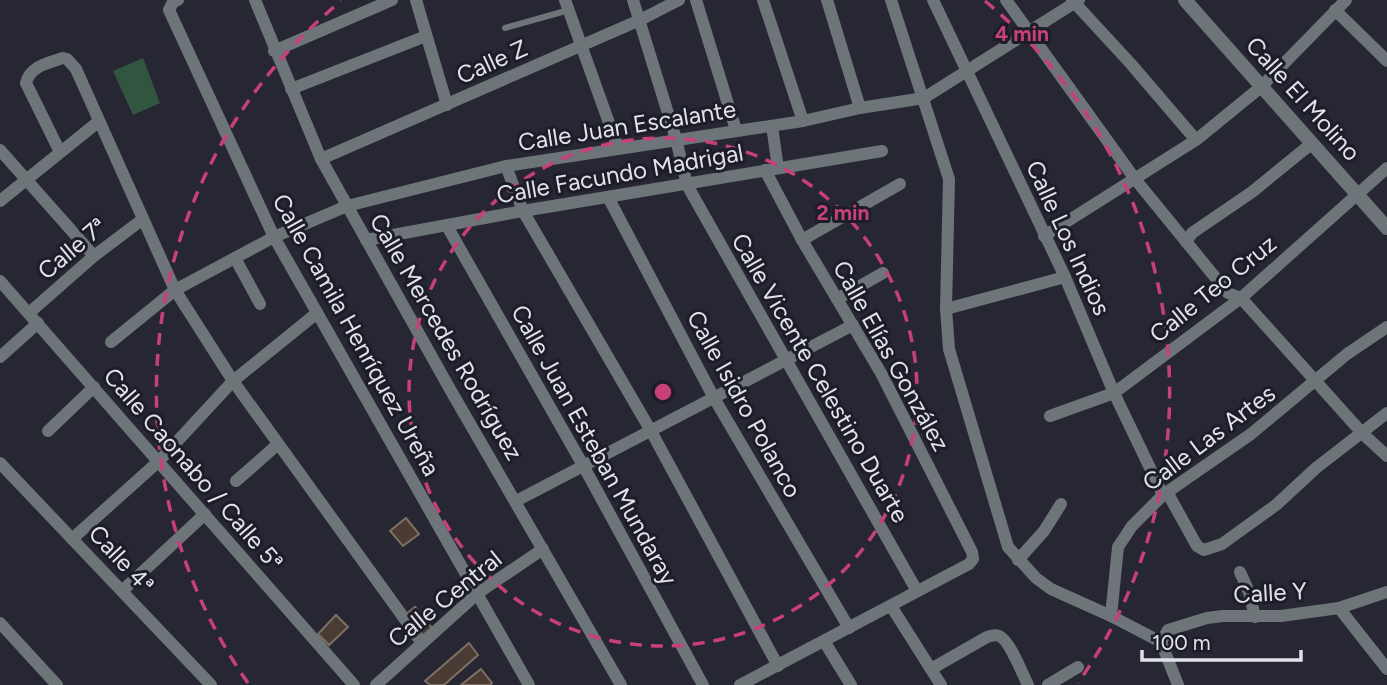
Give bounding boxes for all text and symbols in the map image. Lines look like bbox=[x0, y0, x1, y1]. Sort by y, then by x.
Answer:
text: 4 min bbox=[995, 21, 1049, 46]
street label: Calle El Molino bbox=[1240, 31, 1367, 167]
street label: Calle Z bbox=[452, 33, 532, 90]
street label: Calle Juan Escalante bbox=[516, 94, 738, 157]
street label: Calle Facundo Madrigal bbox=[494, 138, 745, 209]
street label: Calle Los Indios bbox=[1020, 156, 1117, 320]
street label: Calle Camila Henríquez Ureña bbox=[267, 189, 446, 481]
text: 2 min bbox=[817, 200, 869, 225]
street label: Calle Mercedes Rodríguez bbox=[364, 208, 529, 465]
street label: Calle 7ª bbox=[32, 212, 112, 285]
street label: Calle Vicente Celestino Duarte bbox=[726, 228, 915, 528]
street label: Calle Teo Cruz bbox=[1144, 229, 1282, 348]
street label: Calle Elías González bbox=[827, 255, 956, 456]
street label: Calle Juan Esteban Mundaray bbox=[505, 300, 684, 590]
street label: Calle Isidro Polanco bbox=[681, 305, 808, 503]
street label: Calle Caonabo / Calle 5ª bbox=[98, 362, 289, 576]
street label: Calle Las Artes bbox=[1137, 378, 1281, 497]
centre of rings bbox=[651, 380, 675, 404]
street label: Calle 4ª bbox=[83, 519, 160, 599]
street label: Calle Central bbox=[382, 544, 507, 653]
street label: Calle Y bbox=[1232, 576, 1308, 609]
scale bar bbox=[1142, 618, 1301, 662]
text: 100 m bbox=[1152, 630, 1211, 655]

